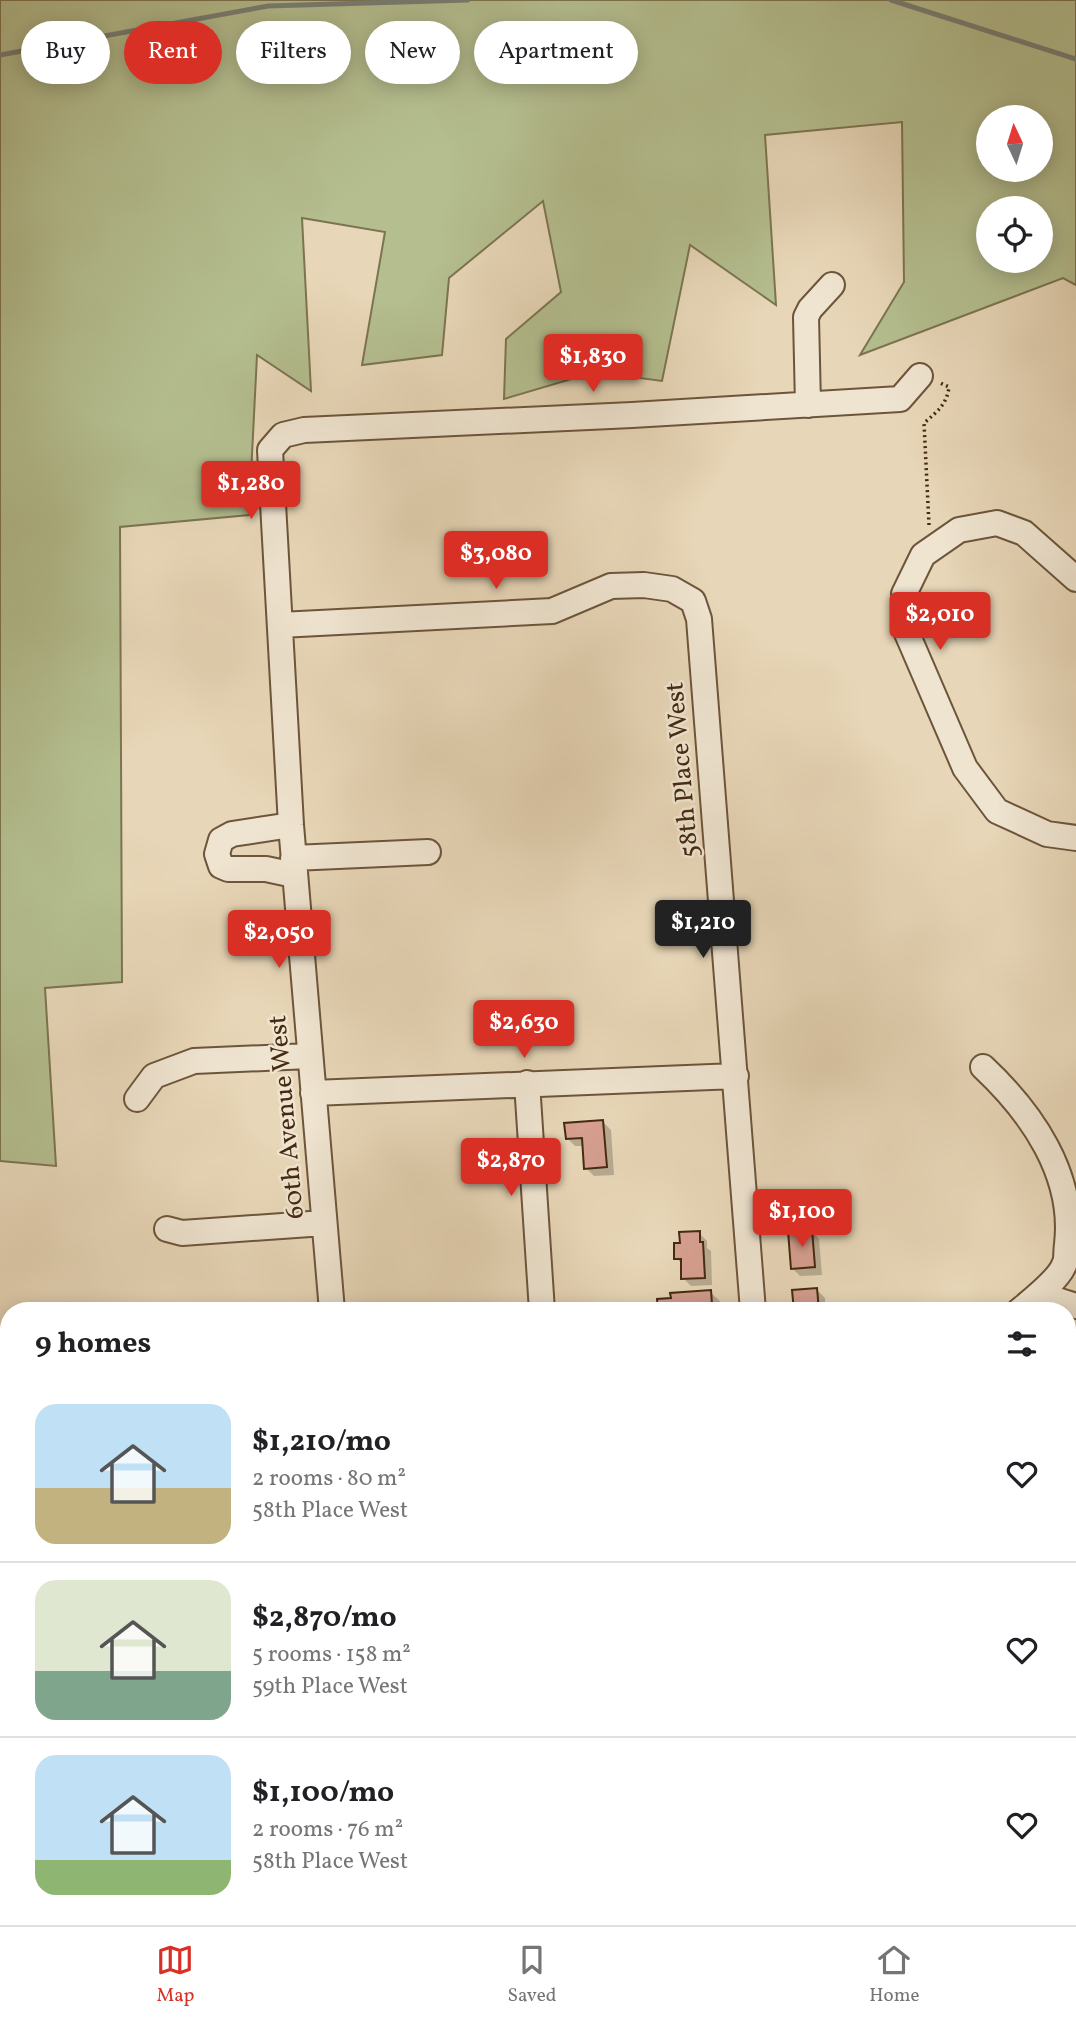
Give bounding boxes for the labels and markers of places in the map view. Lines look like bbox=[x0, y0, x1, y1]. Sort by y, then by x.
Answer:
pin: $1,830 bbox=[536, 334, 650, 394]
pin: $1,280 bbox=[194, 462, 308, 521]
pin: $3,080 bbox=[439, 532, 553, 591]
pin: $2,010 bbox=[883, 592, 997, 652]
pin: $1,210 bbox=[646, 900, 760, 960]
pin: $2,050 bbox=[222, 911, 336, 970]
pin: $2,630 bbox=[467, 1000, 581, 1060]
pin: $2,870 bbox=[454, 1138, 568, 1198]
pin: $1,100 bbox=[745, 1190, 859, 1249]

